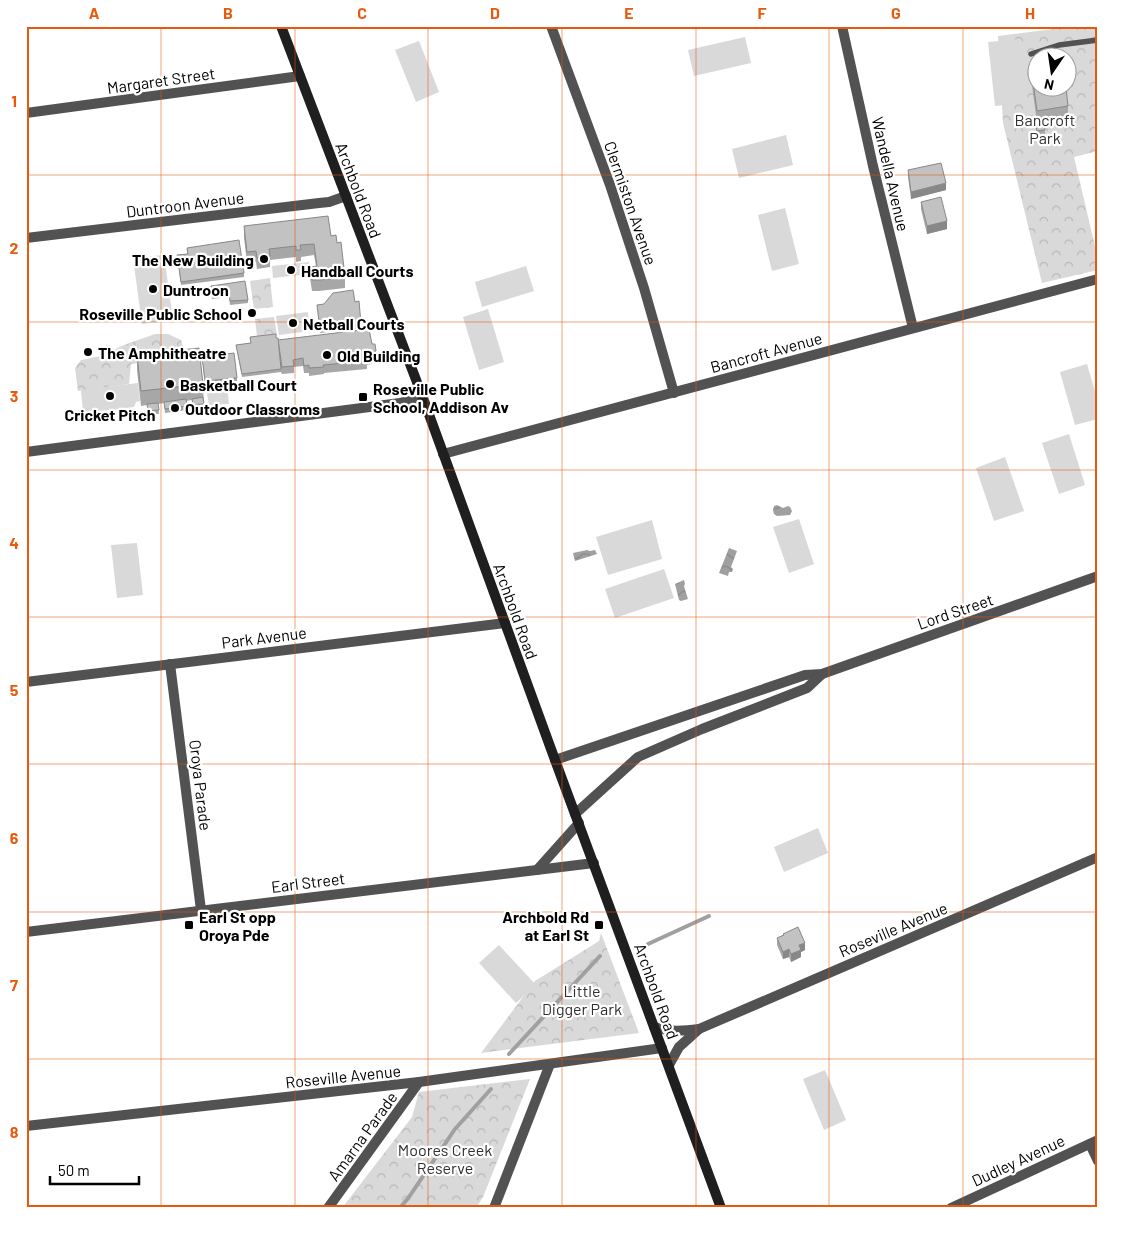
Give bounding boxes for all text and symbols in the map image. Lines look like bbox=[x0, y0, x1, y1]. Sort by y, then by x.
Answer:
text: A bbox=[89, 3, 100, 22]
text: B bbox=[223, 3, 233, 22]
text: C bbox=[357, 3, 367, 22]
text: D bbox=[490, 3, 500, 22]
text: E bbox=[624, 3, 634, 22]
text: F bbox=[758, 3, 767, 22]
text: G bbox=[891, 3, 901, 22]
text: H bbox=[1025, 3, 1035, 22]
north arrow bbox=[1026, 48, 1076, 98]
street label: Margaret Street bbox=[106, 63, 216, 97]
text: N bbox=[1043, 76, 1055, 94]
text: 1 bbox=[11, 91, 17, 110]
park label: Bancroft Park bbox=[1015, 110, 1075, 147]
street label: Wandella Avenue bbox=[869, 115, 913, 233]
street label: Clermiston Avenue bbox=[601, 139, 661, 267]
street label: Archbold Road bbox=[332, 140, 386, 240]
street label: Duntroon Avenue bbox=[125, 187, 245, 221]
text: 2 bbox=[10, 238, 19, 257]
place label: The New Building bbox=[132, 250, 254, 269]
marker: The New Building bbox=[258, 253, 270, 265]
place label: Handball Courts bbox=[301, 261, 413, 280]
marker: Handball Courts bbox=[285, 264, 297, 276]
place label: Duntroon bbox=[163, 280, 229, 299]
marker: Duntroon bbox=[147, 283, 159, 295]
place label: Roseville Public School bbox=[79, 304, 242, 323]
marker: Roseville Public School bbox=[246, 307, 258, 319]
place label: Netball Courts bbox=[303, 314, 404, 333]
marker: Netball Courts bbox=[287, 317, 299, 329]
street label: Bancroft Avenue bbox=[708, 328, 824, 376]
place label: The Amphitheatre bbox=[98, 343, 227, 362]
marker: The Amphitheatre bbox=[82, 346, 94, 358]
place label: Old Building bbox=[337, 346, 421, 365]
marker: Old Building bbox=[321, 349, 333, 361]
place label: Basketball Court bbox=[180, 375, 297, 394]
marker: Basketball Court bbox=[164, 378, 176, 390]
place label: Roseville Public School, Addison Av bbox=[373, 379, 509, 416]
text: 3 bbox=[10, 386, 18, 405]
marker: Cricket Pitch bbox=[104, 390, 116, 402]
marker: Roseville Public School, Addison Av bbox=[357, 391, 369, 403]
place label: Outdoor Classroms bbox=[185, 399, 320, 418]
marker: Outdoor Classroms bbox=[169, 402, 181, 414]
place label: Cricket Pitch bbox=[64, 405, 156, 424]
text: 4 bbox=[9, 533, 19, 552]
street label: Archbold Road bbox=[490, 560, 542, 662]
street label: Lord Street bbox=[914, 589, 996, 633]
street label: Park Avenue bbox=[220, 622, 308, 652]
text: 5 bbox=[10, 680, 19, 699]
street label: Oroya Parade bbox=[186, 738, 216, 832]
text: 6 bbox=[10, 828, 19, 847]
street label: Earl Street bbox=[270, 868, 346, 896]
street label: Roseville Avenue bbox=[836, 898, 950, 960]
place label: Earl St opp Oroya Pde bbox=[199, 907, 276, 944]
place label: Archbold Rd at Earl St bbox=[502, 907, 589, 944]
marker: Earl St opp Oroya Pde bbox=[183, 919, 195, 931]
marker: Archbold Rd at Earl St bbox=[593, 919, 605, 931]
street label: Archbold Road bbox=[631, 940, 683, 1042]
text: 7 bbox=[10, 975, 18, 994]
park label: Little Digger Park bbox=[542, 981, 622, 1018]
street label: Roseville Avenue bbox=[284, 1060, 402, 1092]
street label: Amarna Parade bbox=[323, 1088, 401, 1184]
text: 8 bbox=[10, 1122, 19, 1141]
street label: Dudley Avenue bbox=[968, 1130, 1068, 1190]
park label: Moores Creek Reserve bbox=[398, 1140, 492, 1177]
scale bar bbox=[50, 1154, 139, 1186]
text: 50 m bbox=[58, 1161, 90, 1179]

